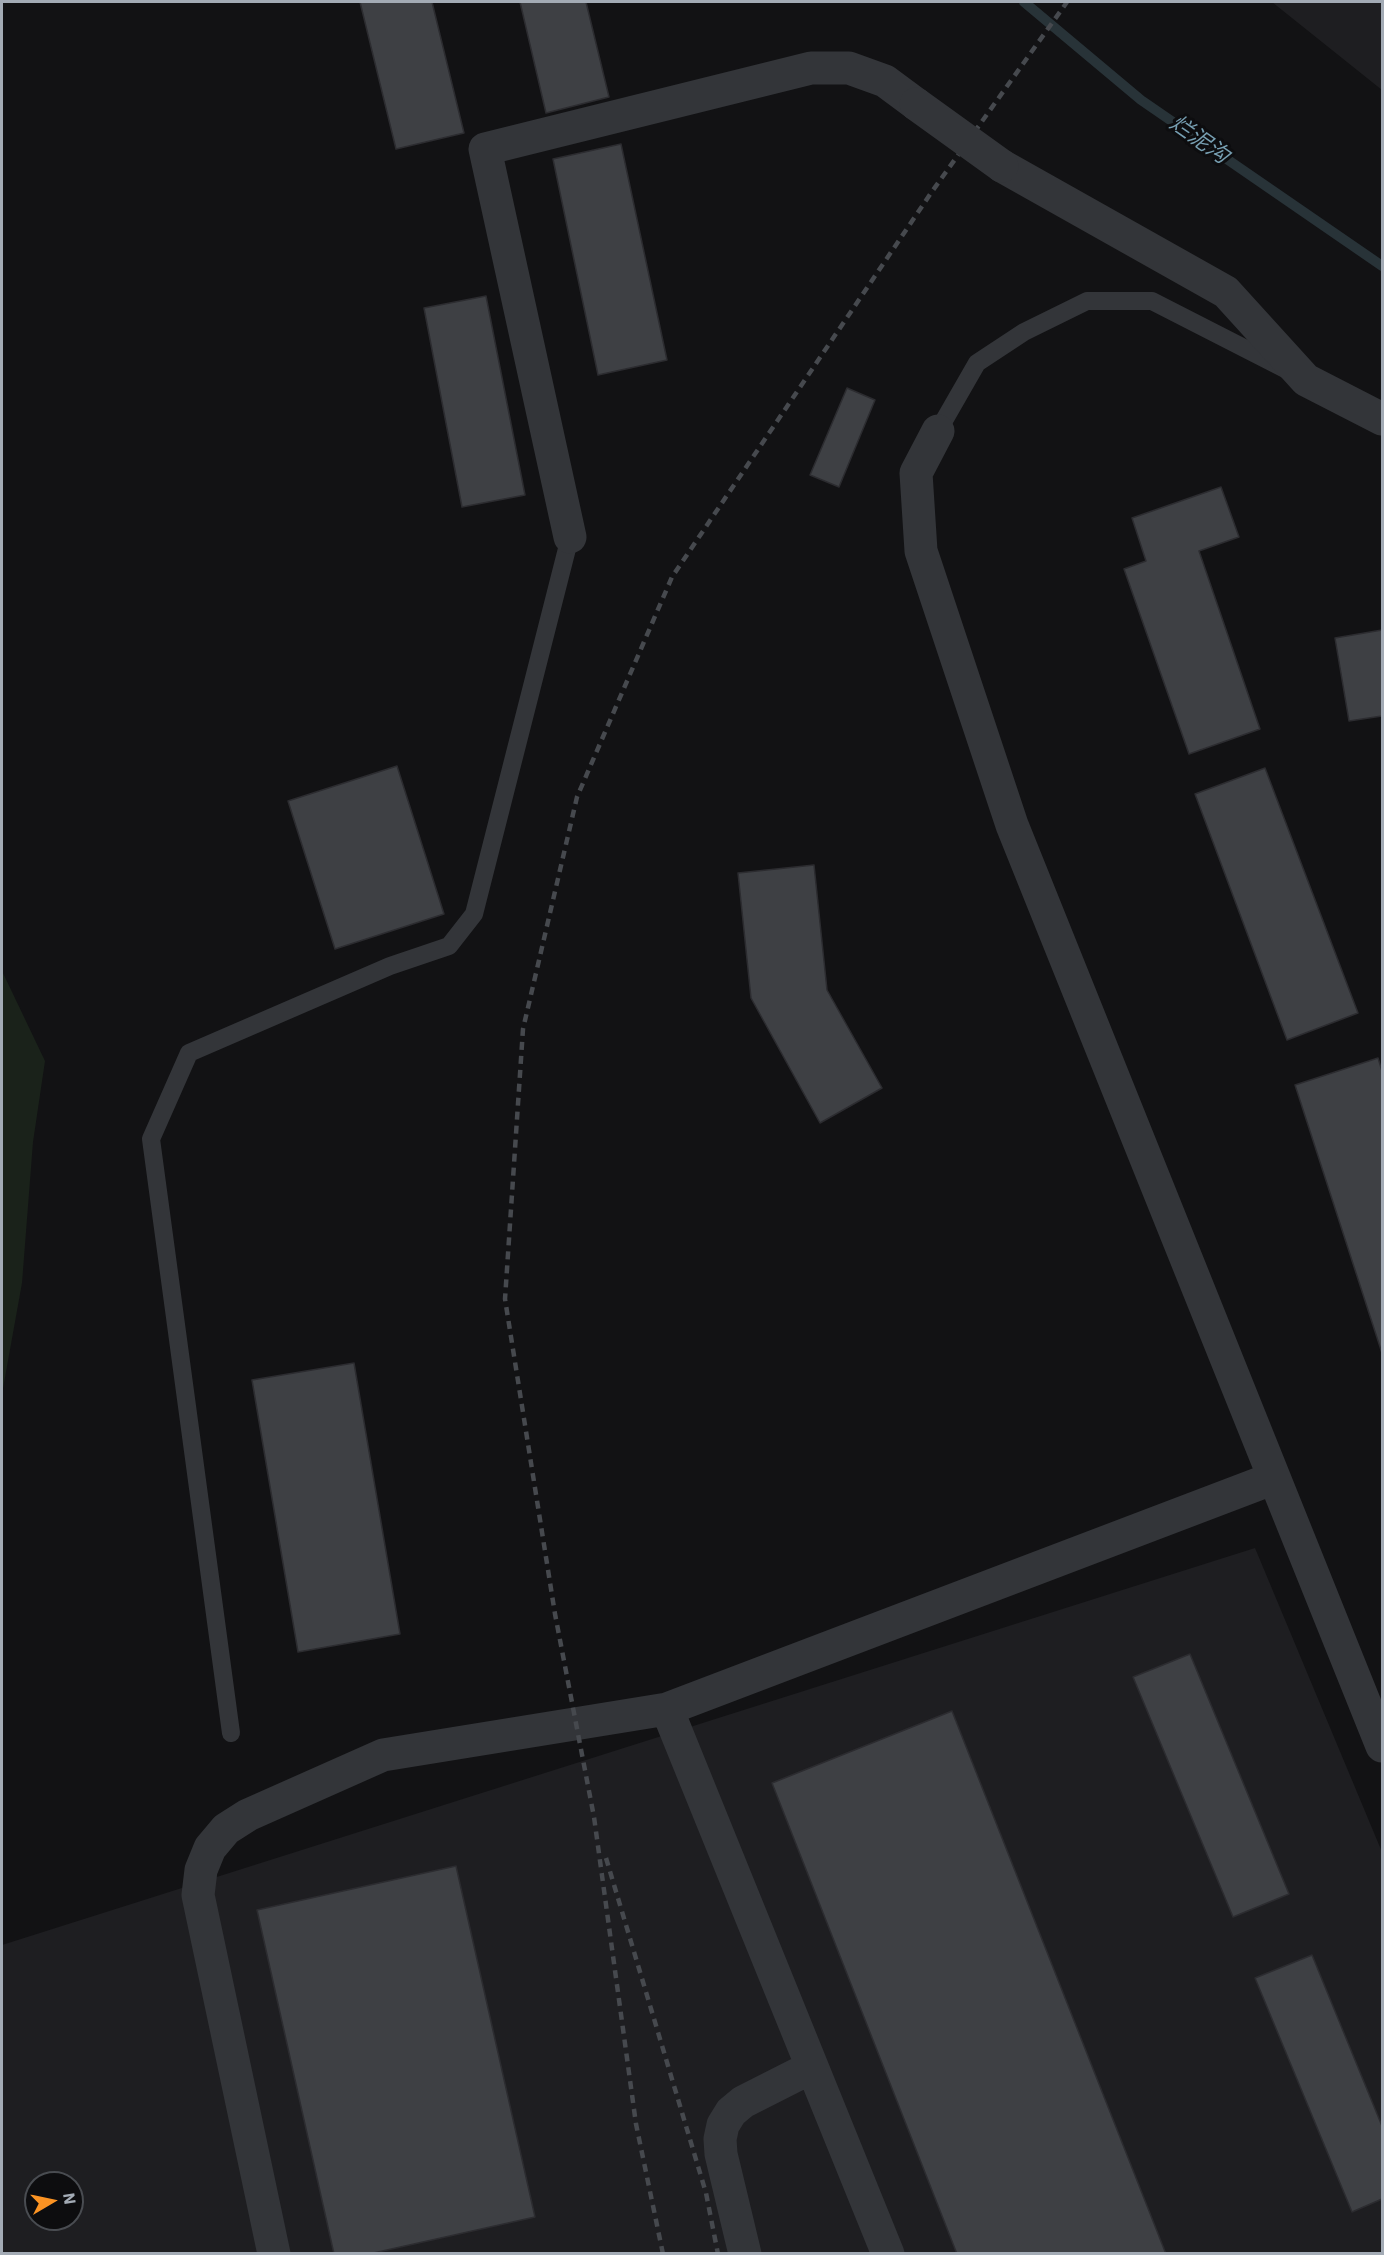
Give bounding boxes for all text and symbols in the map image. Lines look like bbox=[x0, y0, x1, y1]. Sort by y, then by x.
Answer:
water label: 烂泥沟 bbox=[1164, 110, 1234, 170]
north arrow bbox=[24, 2171, 84, 2231]
text: N bbox=[59, 2191, 81, 2206]

